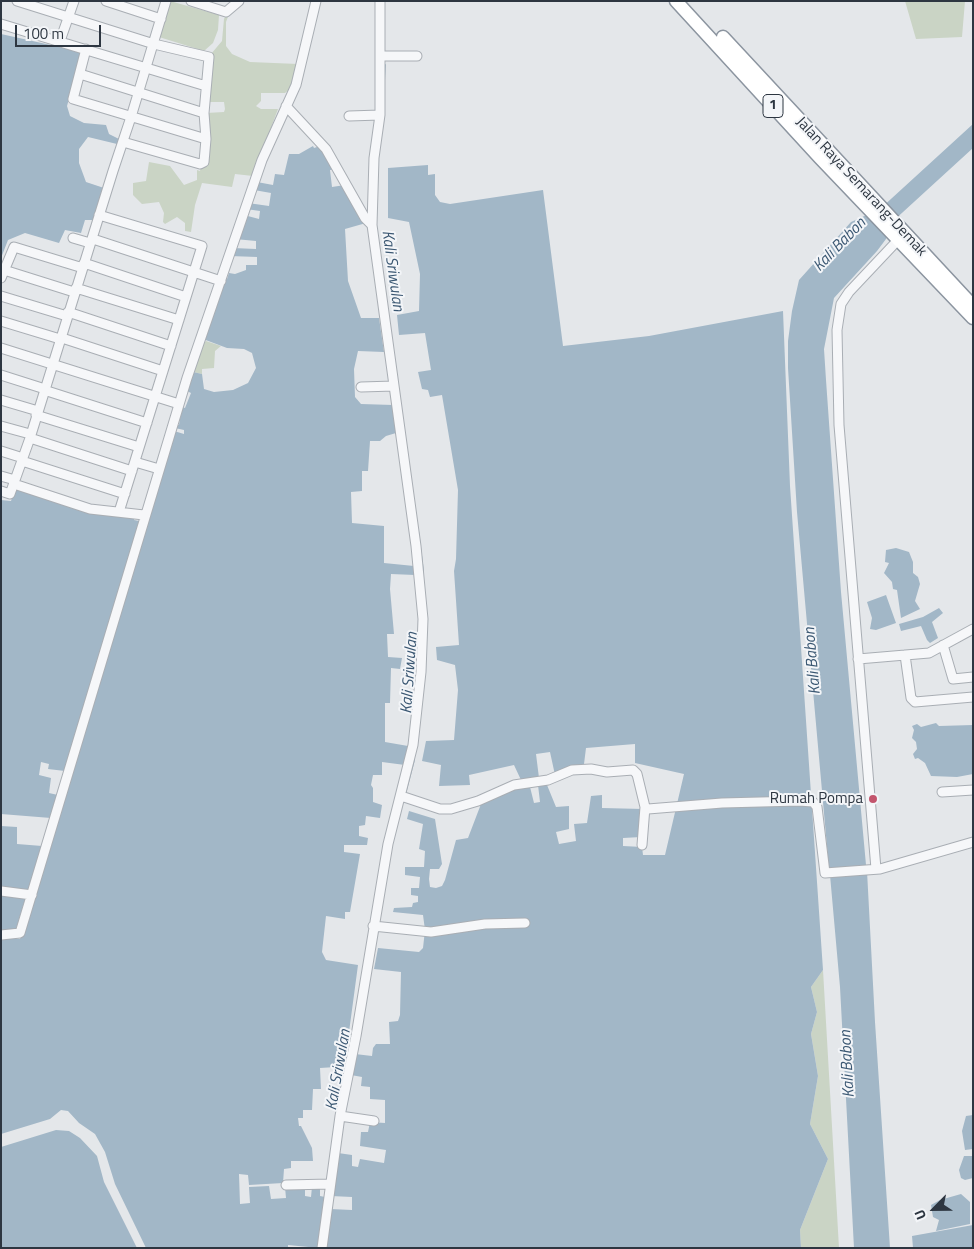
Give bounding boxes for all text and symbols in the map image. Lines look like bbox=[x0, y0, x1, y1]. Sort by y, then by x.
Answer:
scale bar bbox=[18, 15, 104, 47]
text: 100 m bbox=[23, 22, 64, 45]
road number: 1 bbox=[763, 94, 783, 118]
street label: Jalan Raya Semarang-Demak bbox=[792, 114, 930, 260]
water label: Kali Babon bbox=[810, 214, 870, 276]
water label: Kali Sriwulan bbox=[377, 229, 407, 313]
water label: Kali Babon bbox=[801, 627, 825, 695]
water label: Kali Sriwulan bbox=[398, 632, 422, 714]
place label: Rumah Pompa bbox=[770, 790, 863, 808]
marker: Rumah Pompa bbox=[867, 793, 879, 805]
water label: Kali Sriwulan bbox=[322, 1028, 356, 1112]
water label: Kali Babon bbox=[837, 1030, 859, 1098]
north arrow bbox=[909, 1184, 959, 1234]
text: U bbox=[908, 1207, 931, 1223]

